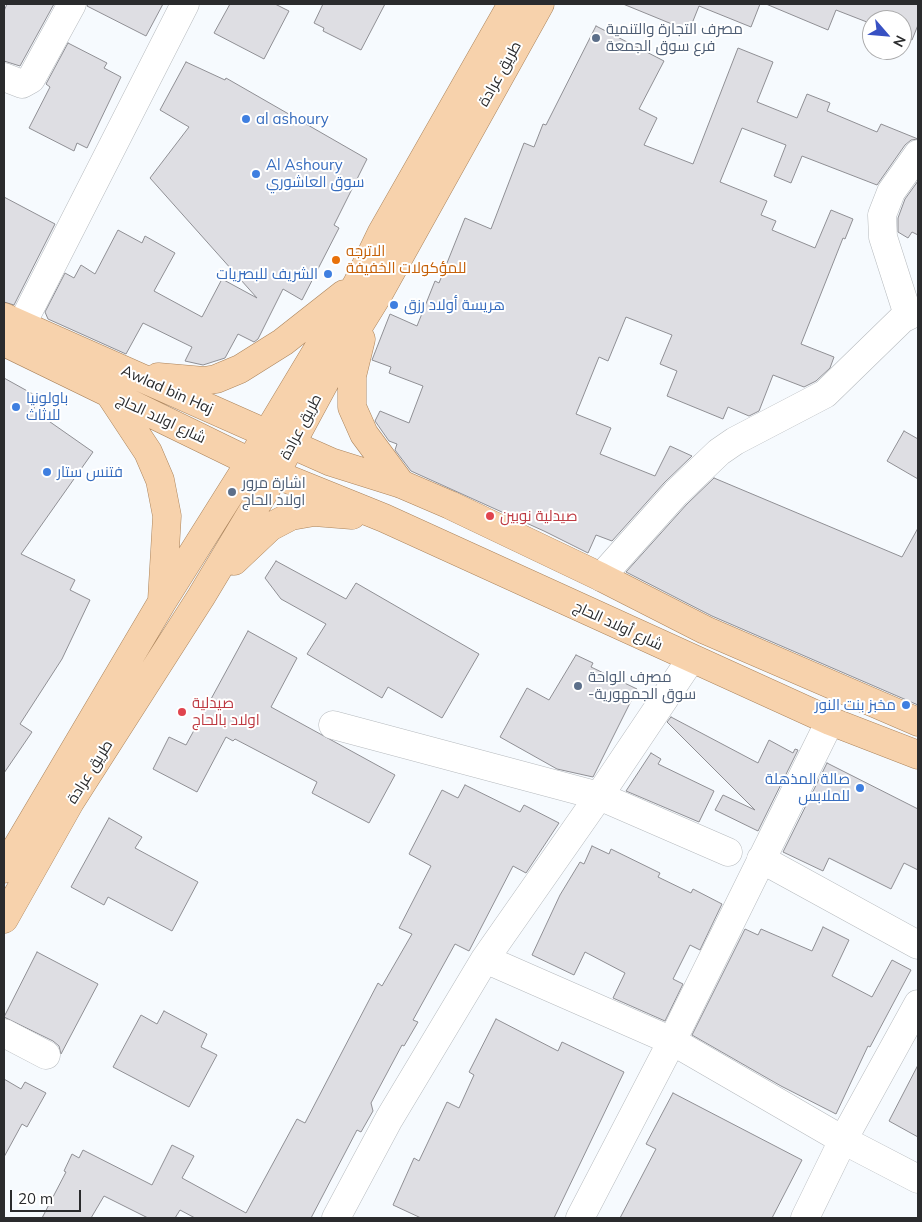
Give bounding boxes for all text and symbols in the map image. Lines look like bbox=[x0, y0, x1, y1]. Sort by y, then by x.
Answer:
north arrow bbox=[862, 10, 912, 60]
place label: مصرف التجارة والتنمية فرع سوق الجمعة bbox=[606, 20, 743, 55]
marker: مصرف التجارة والتنمية فرع سوق الجمعة bbox=[590, 32, 602, 44]
text: N bbox=[889, 33, 910, 50]
street label: طريق عرادة bbox=[475, 38, 525, 110]
place label: al ashoury bbox=[256, 110, 329, 128]
marker: al ashoury bbox=[240, 113, 252, 125]
place label: Al Ashoury سوق العاشوري bbox=[266, 156, 365, 191]
marker: Al Ashoury سوق العاشوري bbox=[250, 168, 262, 180]
place label: الاترجه للمؤكولات الخفيفة bbox=[346, 242, 466, 277]
marker: الاترجه للمؤكولات الخفيفة bbox=[330, 254, 342, 266]
place label: الشريف للبصريات bbox=[216, 265, 318, 283]
marker: الشريف للبصريات bbox=[322, 268, 334, 280]
place label: هريسة أولاد رزق bbox=[404, 296, 505, 314]
marker: هريسة أولاد رزق bbox=[388, 299, 400, 311]
street label: Awlad bin Haj bbox=[118, 362, 216, 418]
place label: باولونيا للاثاث bbox=[26, 389, 68, 424]
street label: شارع اولاد الحاج bbox=[114, 390, 208, 448]
street label: طريق عرادة bbox=[276, 391, 326, 463]
marker: باولونيا للاثاث bbox=[10, 401, 22, 413]
place label: فتنس ستار bbox=[57, 463, 123, 481]
marker: فتنس ستار bbox=[41, 466, 53, 478]
place label: اشارة مرور اولاد الحاج bbox=[242, 474, 306, 509]
marker: اشارة مرور اولاد الحاج bbox=[226, 486, 238, 498]
place label: صيدلية نوبين bbox=[500, 507, 577, 525]
marker: صيدلية نوبين bbox=[484, 510, 496, 522]
street label: شارع أولاد الحاج bbox=[571, 597, 665, 655]
place label: مصرف الواحة -سوق الجمهورية bbox=[588, 668, 696, 703]
marker: مصرف الواحة -سوق الجمهورية bbox=[572, 680, 584, 692]
place label: صيدلية اولاد بالحاج bbox=[192, 694, 260, 729]
place label: مخبز بنت النور bbox=[815, 696, 896, 714]
marker: مخبز بنت النور bbox=[900, 699, 912, 711]
marker: صيدلية اولاد بالحاج bbox=[176, 706, 188, 718]
street label: طريق عرادة bbox=[63, 737, 117, 807]
place label: صالة المذهلة للملابس bbox=[765, 770, 850, 805]
marker: صالة المذهلة للملابس bbox=[854, 782, 866, 794]
scale bar bbox=[12, 1180, 84, 1212]
text: 20 m bbox=[18, 1189, 53, 1208]

